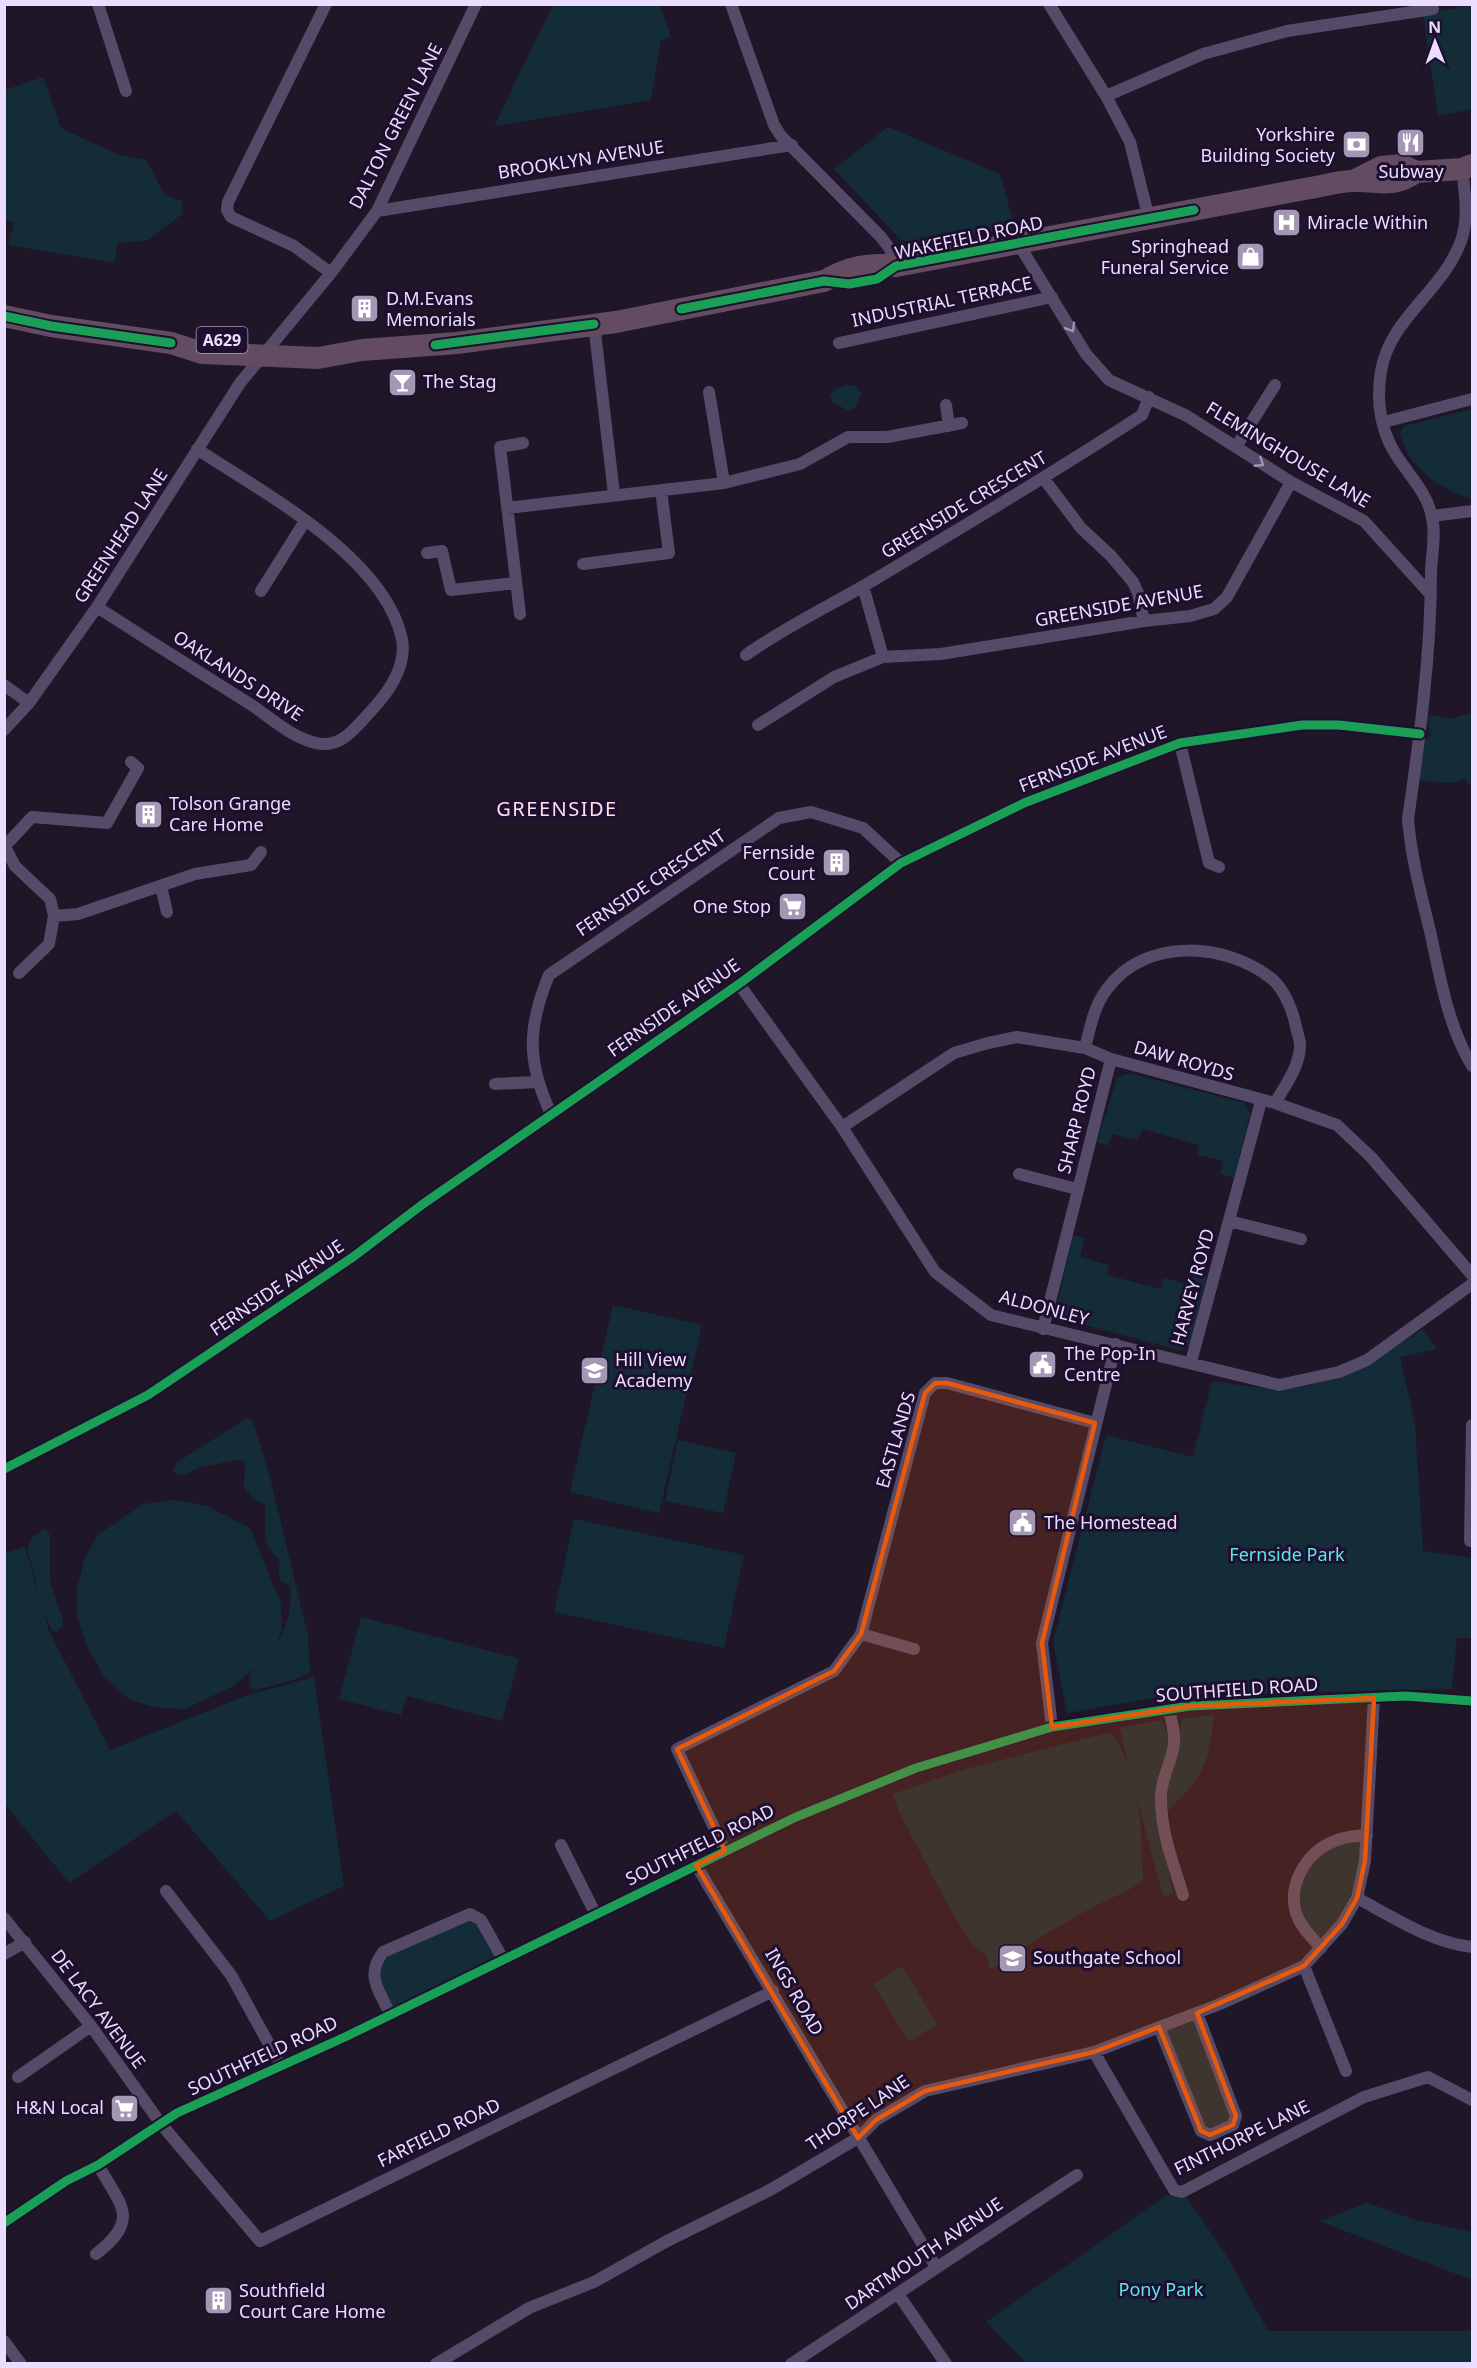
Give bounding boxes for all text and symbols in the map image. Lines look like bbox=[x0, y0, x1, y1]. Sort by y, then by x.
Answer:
north arrow bbox=[1405, 12, 1465, 72]
text: N bbox=[1428, 16, 1441, 38]
street label: DALTON GREEN LANE bbox=[343, 39, 447, 212]
place label: Yorkshire Building Society bbox=[1200, 122, 1336, 167]
restaurant icon: Subway bbox=[1395, 127, 1427, 159]
bank icon: Yorkshire Building Society bbox=[1340, 129, 1372, 161]
street label: BROOKLYN AVENUE bbox=[496, 134, 666, 184]
place label: Subway bbox=[1378, 159, 1444, 183]
hospital icon: Miracle Within bbox=[1270, 207, 1302, 239]
street label: WAKEFIELD ROAD bbox=[892, 210, 1045, 264]
place label: Miracle Within bbox=[1307, 210, 1428, 234]
place label: Springhead Funeral Service bbox=[1101, 234, 1229, 279]
shop icon: Springhead Funeral Service bbox=[1234, 241, 1266, 273]
street label: INDUSTRIAL TERRACE bbox=[849, 270, 1034, 332]
place label: D.M.Evans Memorials bbox=[386, 286, 476, 331]
building icon: D.M.Evans Memorials bbox=[349, 293, 381, 325]
one-way arrow bbox=[1064, 322, 1075, 333]
road number: A629 bbox=[196, 327, 248, 353]
bar icon: The Stag bbox=[386, 366, 418, 398]
place label: The Stag bbox=[423, 369, 497, 393]
street label: FLEMINGHOUSE LANE bbox=[1202, 396, 1375, 513]
street label: GREENSIDE CRESCENT bbox=[876, 445, 1051, 563]
one-way arrow bbox=[1254, 455, 1264, 467]
street label: GREENHEAD LANE bbox=[68, 464, 173, 607]
street label: GREENSIDE AVENUE bbox=[1033, 578, 1205, 632]
street label: OAKLANDS DRIVE bbox=[169, 624, 308, 726]
street label: FERNSIDE AVENUE bbox=[1015, 719, 1170, 797]
place label: Tolson Grange Care Home bbox=[169, 791, 291, 836]
district label: GREENSIDE bbox=[496, 795, 618, 822]
building icon: Tolson Grange Care Home bbox=[132, 798, 164, 830]
street label: FERNSIDE CRESCENT bbox=[571, 823, 730, 941]
place label: Fernside Court bbox=[742, 840, 815, 885]
building icon: Fernside Court bbox=[820, 847, 852, 879]
supermarket icon: One Stop bbox=[776, 891, 808, 923]
place label: One Stop bbox=[693, 894, 771, 918]
street label: FERNSIDE AVENUE bbox=[602, 952, 744, 1062]
street label: DAW ROYDS bbox=[1131, 1034, 1237, 1086]
street label: SHARP ROYD bbox=[1051, 1064, 1101, 1176]
street label: HARVEY ROYD bbox=[1165, 1226, 1219, 1348]
street label: FERNSIDE AVENUE bbox=[205, 1233, 348, 1341]
street label: ALDONLEY bbox=[997, 1284, 1092, 1331]
place label: The Pop-In Centre bbox=[1064, 1341, 1156, 1386]
place label: Hill View Academy bbox=[615, 1347, 693, 1392]
public building icon: The Pop-In Centre bbox=[1027, 1348, 1059, 1380]
school or university icon: Hill View Academy bbox=[578, 1354, 610, 1386]
street label: EASTLANDS bbox=[870, 1389, 920, 1491]
public building icon: The Homestead bbox=[1007, 1507, 1039, 1539]
place label: The Homestead bbox=[1044, 1510, 1178, 1534]
park label: Fernside Park bbox=[1229, 1542, 1345, 1566]
street label: SOUTHFIELD ROAD bbox=[1155, 1671, 1319, 1707]
street label: SOUTHFIELD ROAD bbox=[621, 1798, 778, 1891]
school or university icon: Southgate School bbox=[996, 1942, 1028, 1974]
street label: DE LACY AVENUE bbox=[46, 1944, 151, 2073]
street label: INGS ROAD bbox=[760, 1944, 830, 2039]
place label: Southgate School bbox=[1033, 1945, 1181, 1969]
street label: SOUTHFIELD ROAD bbox=[184, 2010, 341, 2100]
street label: THORPE LANE bbox=[801, 2069, 913, 2155]
supermarket icon: H&N Local bbox=[109, 2092, 141, 2124]
street label: FARFIELD ROAD bbox=[373, 2092, 504, 2172]
street label: FINTHORPE LANE bbox=[1170, 2094, 1313, 2180]
place label: H&N Local bbox=[15, 2095, 104, 2119]
street label: DARTMOUTH AVENUE bbox=[840, 2191, 1007, 2315]
park label: Pony Park bbox=[1119, 2277, 1204, 2301]
place label: Southfield Court Care Home bbox=[239, 2278, 386, 2323]
building icon: Southfield Court Care Home bbox=[202, 2285, 234, 2317]

